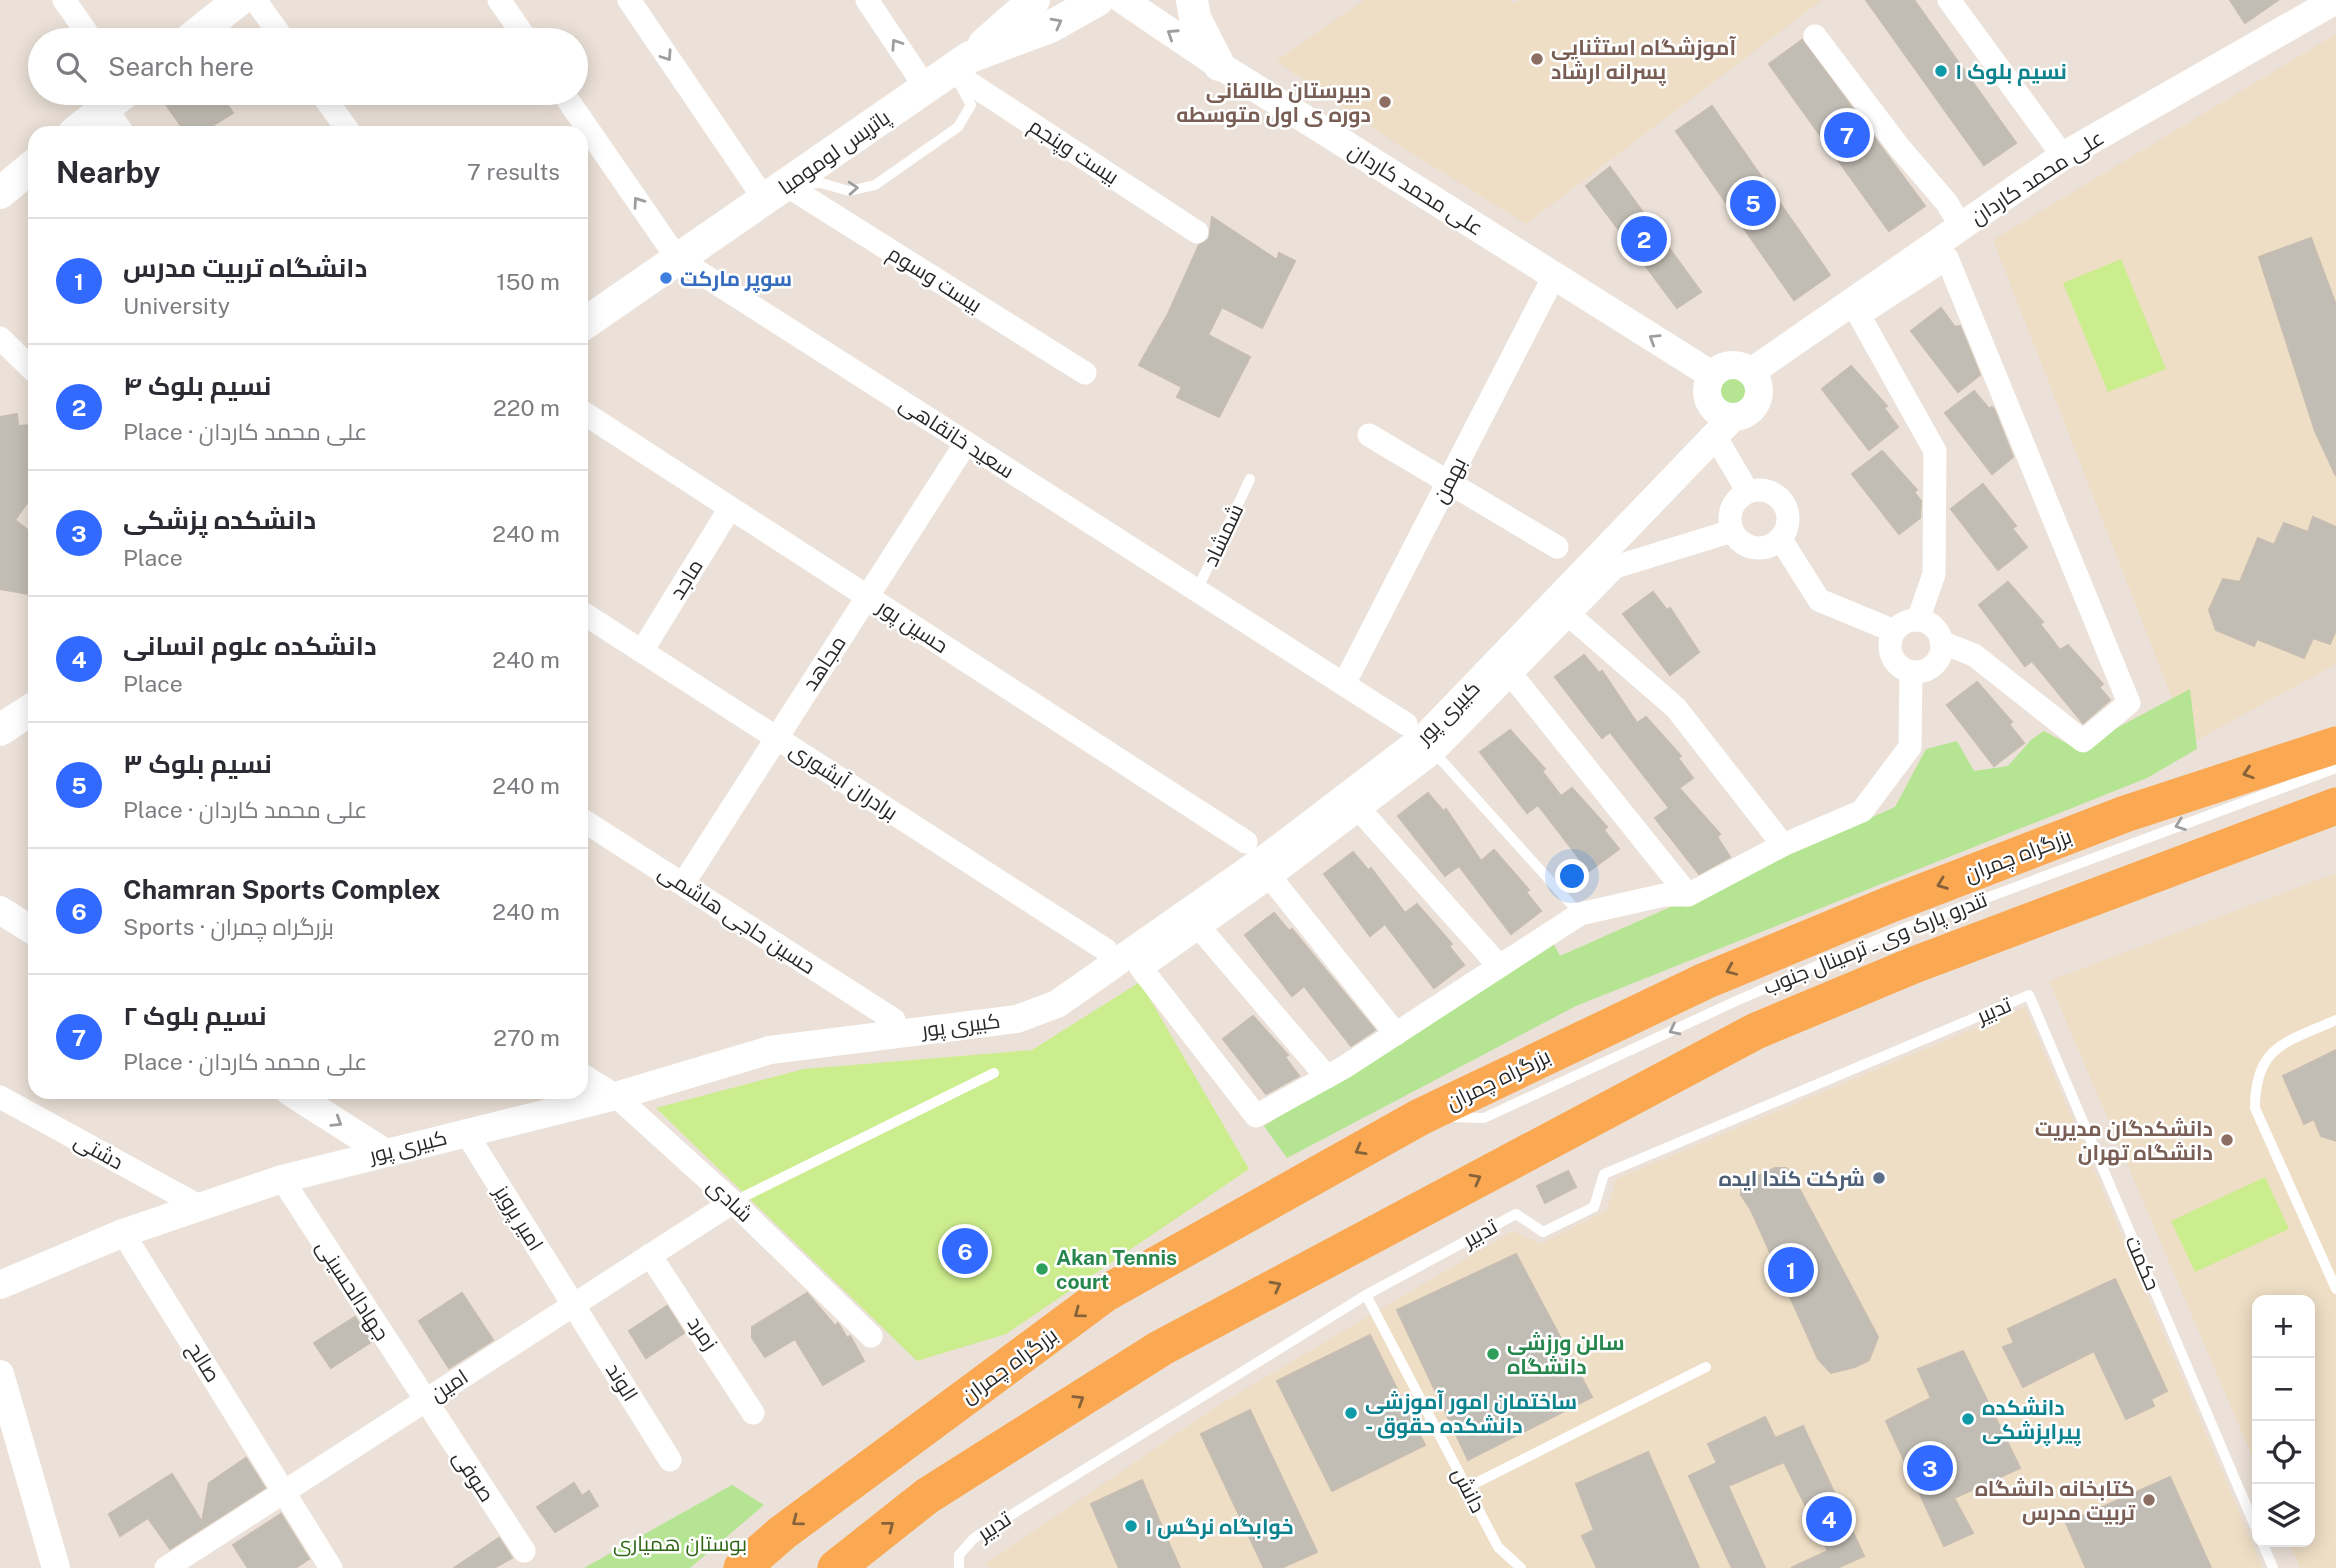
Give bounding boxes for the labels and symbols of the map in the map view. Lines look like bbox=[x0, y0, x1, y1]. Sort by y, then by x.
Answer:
one-way arrow bbox=[1049, 18, 1062, 31]
one-way arrow bbox=[1167, 29, 1180, 42]
place label: آموزشگاه استثنایی پسرانه ارشاد bbox=[1551, 35, 1736, 87]
one-way arrow bbox=[892, 39, 904, 52]
one-way arrow bbox=[659, 49, 672, 62]
marker: آموزشگاه استثنایی پسرانه ارشاد bbox=[1529, 51, 1545, 67]
place label: نسیم بلوک ۱ bbox=[1955, 59, 2067, 86]
marker: نسیم بلوک ۱ bbox=[1933, 63, 1949, 79]
place label: دبیرستان طالقانی دوره ی اول متوسطه bbox=[1176, 78, 1371, 128]
marker: دبیرستان طالقانی دوره ی اول متوسطه bbox=[1377, 94, 1393, 110]
street label: پاتریس لومومبا bbox=[774, 104, 896, 201]
pin: 7 bbox=[1824, 109, 1870, 161]
street label: بیست وپنجم bbox=[1023, 113, 1124, 191]
street label: علی محمد کاردان bbox=[1966, 125, 2109, 230]
street label: علی محمد کاردان bbox=[1344, 138, 1488, 241]
pin: 5 bbox=[1730, 177, 1776, 229]
one-way arrow bbox=[848, 181, 859, 196]
one-way arrow bbox=[634, 197, 646, 210]
pin: 2 bbox=[1621, 213, 1667, 265]
street label: بیست وسوم bbox=[882, 240, 987, 319]
place label: سوپر مارکت bbox=[680, 266, 792, 294]
marker: سوپر مارکت bbox=[658, 270, 674, 286]
one-way arrow bbox=[1649, 334, 1662, 347]
street label: سعید خانقاهی bbox=[894, 391, 1019, 484]
street label: بهمن bbox=[1427, 453, 1472, 508]
street label: شمشاد bbox=[1198, 500, 1248, 570]
street label: ماجد bbox=[664, 554, 708, 604]
street label: حسین پور bbox=[871, 593, 953, 660]
street label: مجاهد bbox=[797, 631, 851, 695]
street label: کبیری پور bbox=[1411, 675, 1486, 751]
street label: برادران آبشوری bbox=[785, 737, 903, 826]
one-way arrow bbox=[2242, 765, 2254, 780]
one-way arrow bbox=[2174, 816, 2186, 830]
street label: بزرگراه چمران bbox=[1961, 823, 2076, 889]
street label: حسین حاجی هاشمی bbox=[653, 859, 820, 980]
your location bbox=[1555, 859, 1589, 893]
one-way arrow bbox=[1936, 876, 1948, 890]
street label: تندرو پارک وی ـ ترمینال جنوب bbox=[1759, 886, 1992, 1001]
one-way arrow bbox=[1726, 962, 1738, 976]
street label: تدبیر bbox=[1972, 992, 2015, 1029]
street label: کبیری پور bbox=[919, 1008, 1002, 1044]
one-way arrow bbox=[1669, 1022, 1681, 1036]
street label: بزرگراه چمران bbox=[1442, 1043, 1555, 1117]
one-way arrow bbox=[329, 1113, 342, 1126]
place label: دانشکدگان مدیریت دانشگاه تهران bbox=[2035, 1116, 2213, 1166]
street label: کبیری پور bbox=[366, 1124, 450, 1170]
street label: دشتی bbox=[70, 1127, 128, 1175]
marker: دانشکدگان مدیریت دانشگاه تهران bbox=[2219, 1132, 2235, 1148]
one-way arrow bbox=[1355, 1142, 1368, 1155]
place label: شرکت کندا ایده bbox=[1718, 1166, 1865, 1191]
marker: شرکت کندا ایده bbox=[1871, 1170, 1887, 1186]
street label: شادی bbox=[702, 1173, 758, 1228]
one-way arrow bbox=[1469, 1174, 1481, 1187]
street label: امیر پرویز bbox=[487, 1180, 549, 1256]
street label: تدبیر bbox=[1458, 1213, 1502, 1253]
pin: 6 bbox=[942, 1225, 988, 1277]
street label: حکمت bbox=[2120, 1232, 2166, 1294]
street label: جهادالحسینی bbox=[310, 1235, 395, 1346]
pin: 1 bbox=[1768, 1244, 1814, 1296]
place label: Akan Tennis court bbox=[1056, 1245, 1177, 1294]
marker: Akan Tennis court bbox=[1034, 1261, 1050, 1277]
one-way arrow bbox=[1269, 1281, 1281, 1295]
one-way arrow bbox=[1074, 1305, 1087, 1318]
street label: زمرد bbox=[683, 1311, 723, 1355]
street label: بزرگراه چمران bbox=[956, 1322, 1063, 1410]
place label: سالن ورزشی دانشگاه bbox=[1507, 1330, 1625, 1379]
street label: صالح bbox=[180, 1337, 226, 1388]
marker: سالن ورزشی دانشگاه bbox=[1485, 1346, 1501, 1362]
street label: الوند bbox=[601, 1358, 643, 1406]
street label: امین bbox=[425, 1364, 473, 1407]
place label: ساختمان امور آموزشی - دانشکده حقوق bbox=[1365, 1389, 1577, 1439]
one-way arrow bbox=[1071, 1395, 1084, 1408]
place label: دانشکده پیراپزشکی bbox=[1982, 1395, 2081, 1447]
marker: ساختمان امور آموزشی - دانشکده حقوق bbox=[1343, 1405, 1359, 1421]
marker: دانشکده پیراپزشکی bbox=[1960, 1411, 1976, 1427]
pin: 3 bbox=[1907, 1442, 1953, 1494]
street label: صوفی bbox=[447, 1445, 500, 1507]
street label: دانش bbox=[1446, 1463, 1491, 1517]
place label: کتابخانه دانشگاه تربیت مدرس bbox=[1975, 1476, 2136, 1525]
marker: کتابخانه دانشگاه تربیت مدرس bbox=[2141, 1492, 2157, 1508]
pin: 4 bbox=[1806, 1493, 1852, 1545]
street label: تدبیر bbox=[972, 1506, 1016, 1547]
one-way arrow bbox=[793, 1513, 805, 1526]
place label: خوابگاه نرگس ۱ bbox=[1145, 1514, 1294, 1540]
marker: خوابگاه نرگس ۱ bbox=[1123, 1518, 1139, 1534]
one-way arrow bbox=[882, 1521, 894, 1534]
park label: بوستان همیاری bbox=[613, 1531, 747, 1557]

